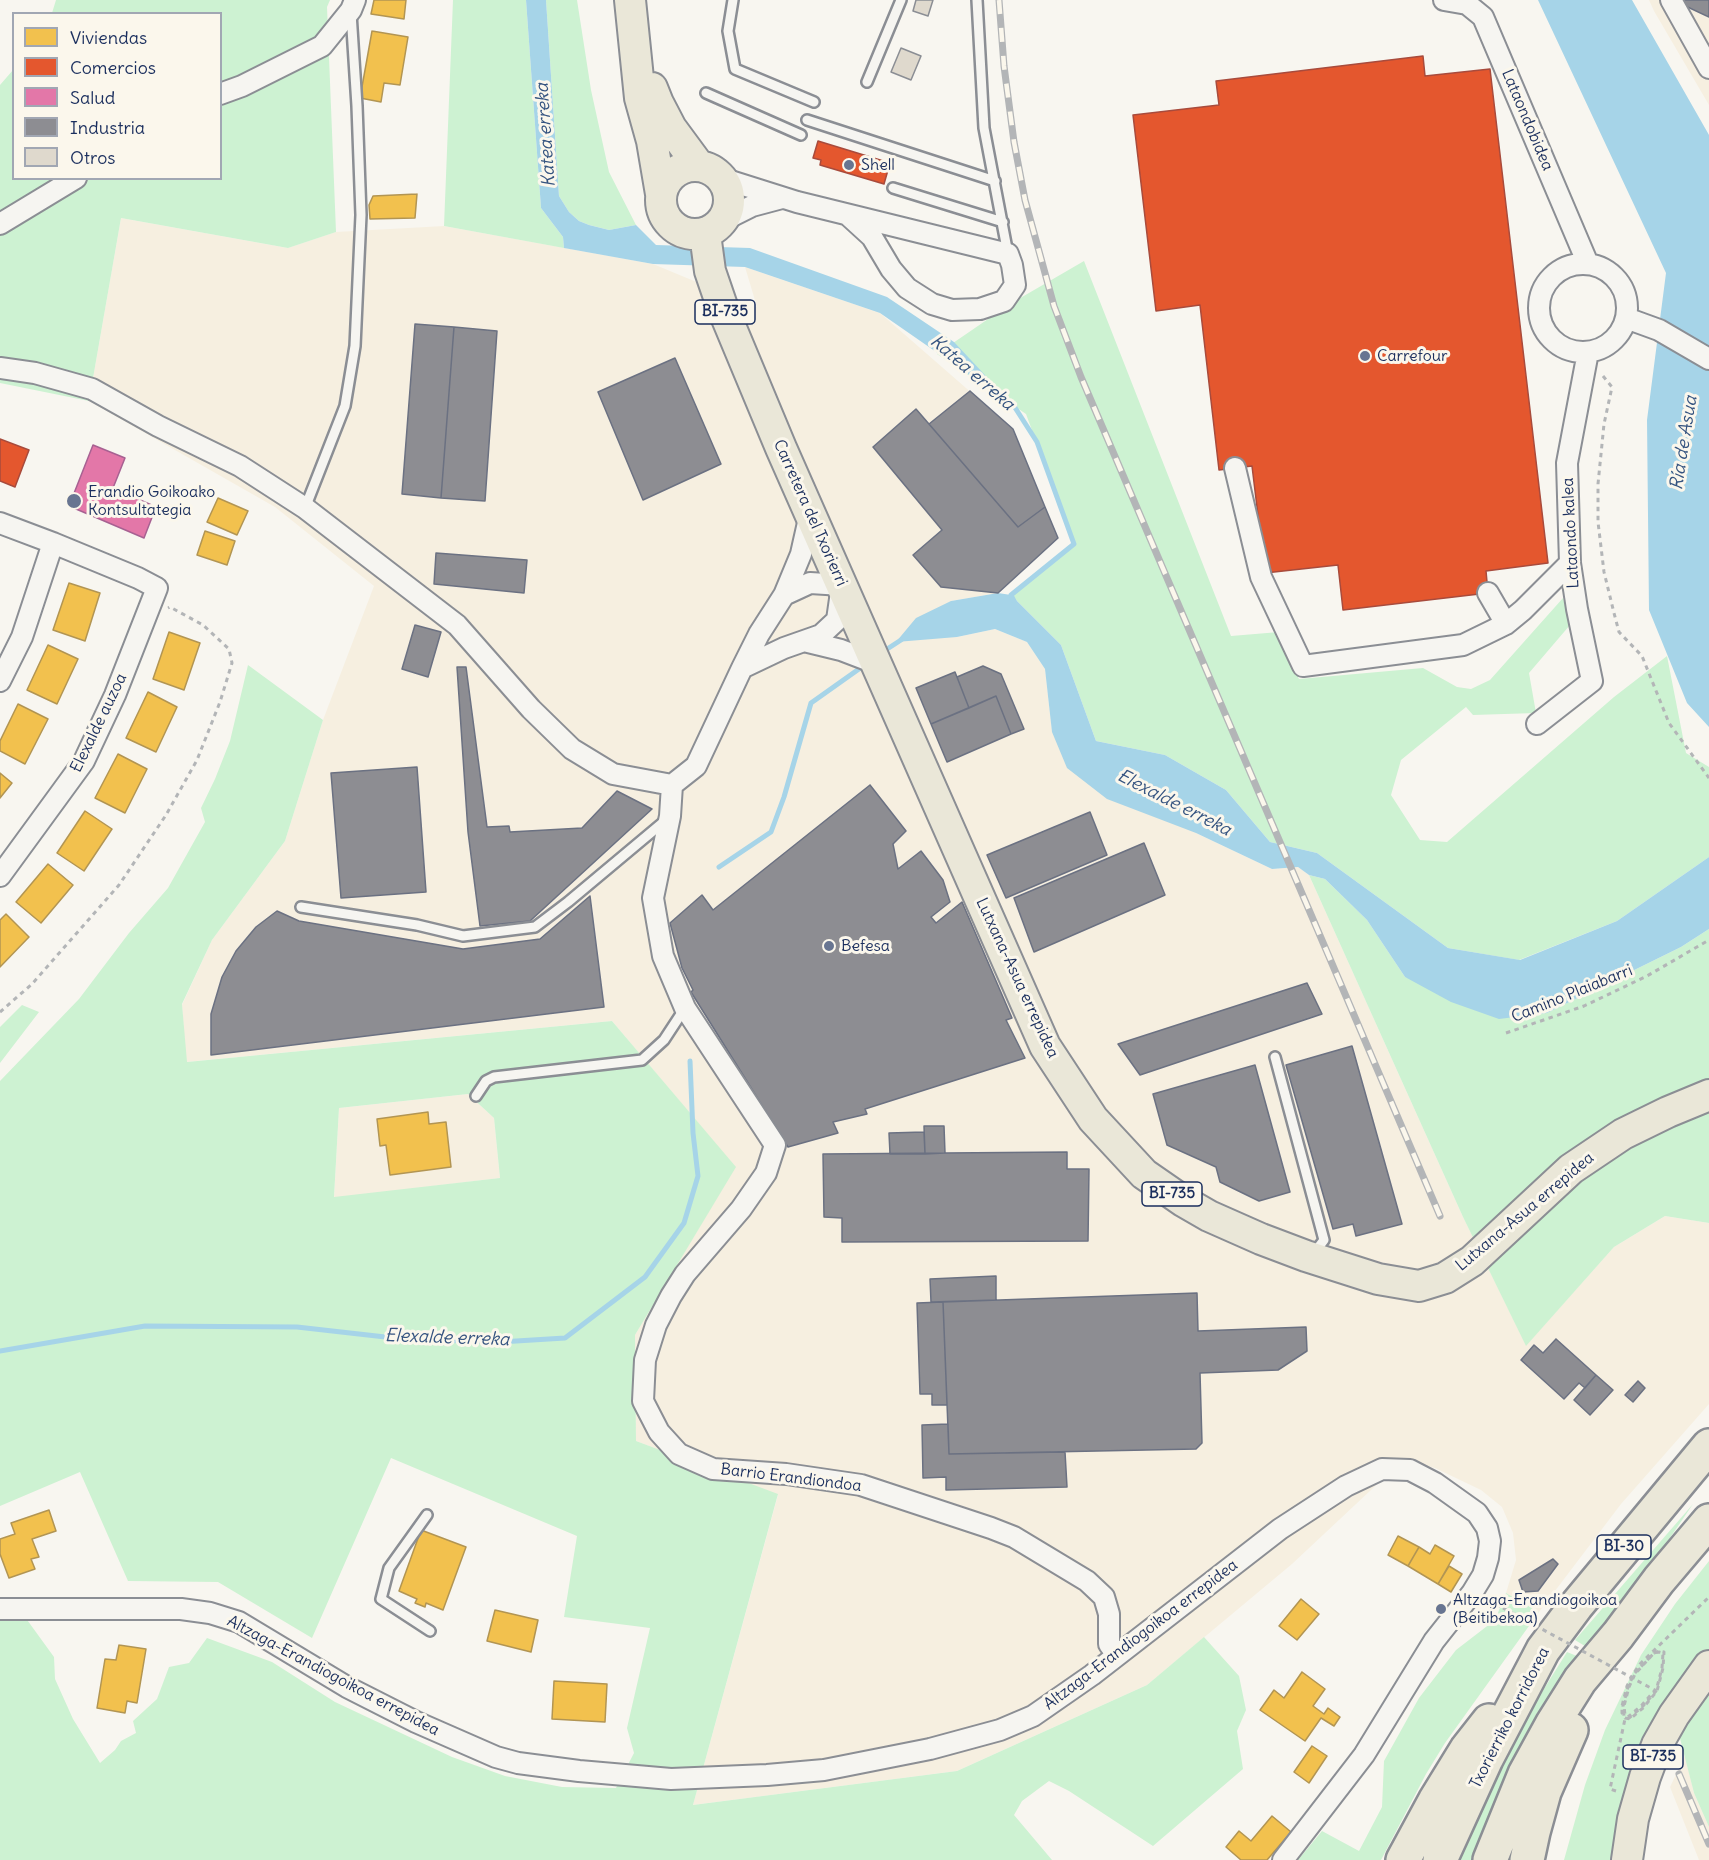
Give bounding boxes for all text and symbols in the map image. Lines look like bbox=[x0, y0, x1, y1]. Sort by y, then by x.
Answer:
legend bbox=[12, 12, 222, 180]
text: Viviendas bbox=[70, 26, 147, 49]
text: Comercios bbox=[70, 56, 156, 79]
street label: Lataondobidea bbox=[1497, 66, 1557, 174]
water label: Katea erreka bbox=[532, 82, 560, 188]
text: Salud bbox=[70, 86, 115, 109]
text: Industria bbox=[70, 116, 145, 139]
text: Otros bbox=[70, 146, 116, 169]
place label: Shell bbox=[861, 155, 895, 175]
marker: Shell bbox=[842, 158, 856, 172]
road number: BI-735 bbox=[695, 300, 755, 324]
water label: Katea erreka bbox=[926, 331, 1018, 415]
place label: Carrefour bbox=[1377, 346, 1448, 366]
marker: Carrefour bbox=[1358, 349, 1372, 363]
water label: Ría de Asua bbox=[1666, 394, 1702, 492]
street label: Carretera del Txorierri bbox=[769, 437, 851, 589]
street label: Lataondo kalea bbox=[1559, 477, 1583, 589]
place label: Erandio Goikoako Kontsultategia bbox=[88, 482, 215, 520]
marker: Erandio Goikoako Kontsultategia bbox=[65, 492, 83, 510]
street label: Elexalde auzoa bbox=[67, 670, 131, 776]
water label: Elexalde erreka bbox=[1114, 765, 1234, 841]
street label: Lutxana-Asua errepidea bbox=[971, 895, 1063, 1061]
place label: Befesa bbox=[841, 936, 890, 956]
marker: Befesa bbox=[822, 939, 836, 953]
street label: Camino Plaiabarri bbox=[1509, 961, 1635, 1027]
street label: Lutxana-Asua errepidea bbox=[1452, 1149, 1598, 1275]
road number: BI-735 bbox=[1142, 1182, 1202, 1206]
water label: Elexalde erreka bbox=[384, 1325, 510, 1351]
street label: Barrio Erandiondoa bbox=[719, 1460, 863, 1496]
road number: BI-30 bbox=[1597, 1535, 1651, 1559]
street label: Altzaga-Erandiogoikoa errepidea bbox=[1040, 1556, 1242, 1714]
place label: Altzaga-Erandiogoikoa (Beitibekoa) bbox=[1453, 1590, 1617, 1628]
marker: Altzaga-Erandiogoikoa (Beitibekoa) bbox=[1434, 1602, 1448, 1616]
street label: Altzaga-Erandiogoikoa errepidea bbox=[224, 1612, 442, 1740]
street label: Txorierriko korridorea bbox=[1466, 1644, 1554, 1792]
road number: BI-735 bbox=[1623, 1745, 1683, 1769]

